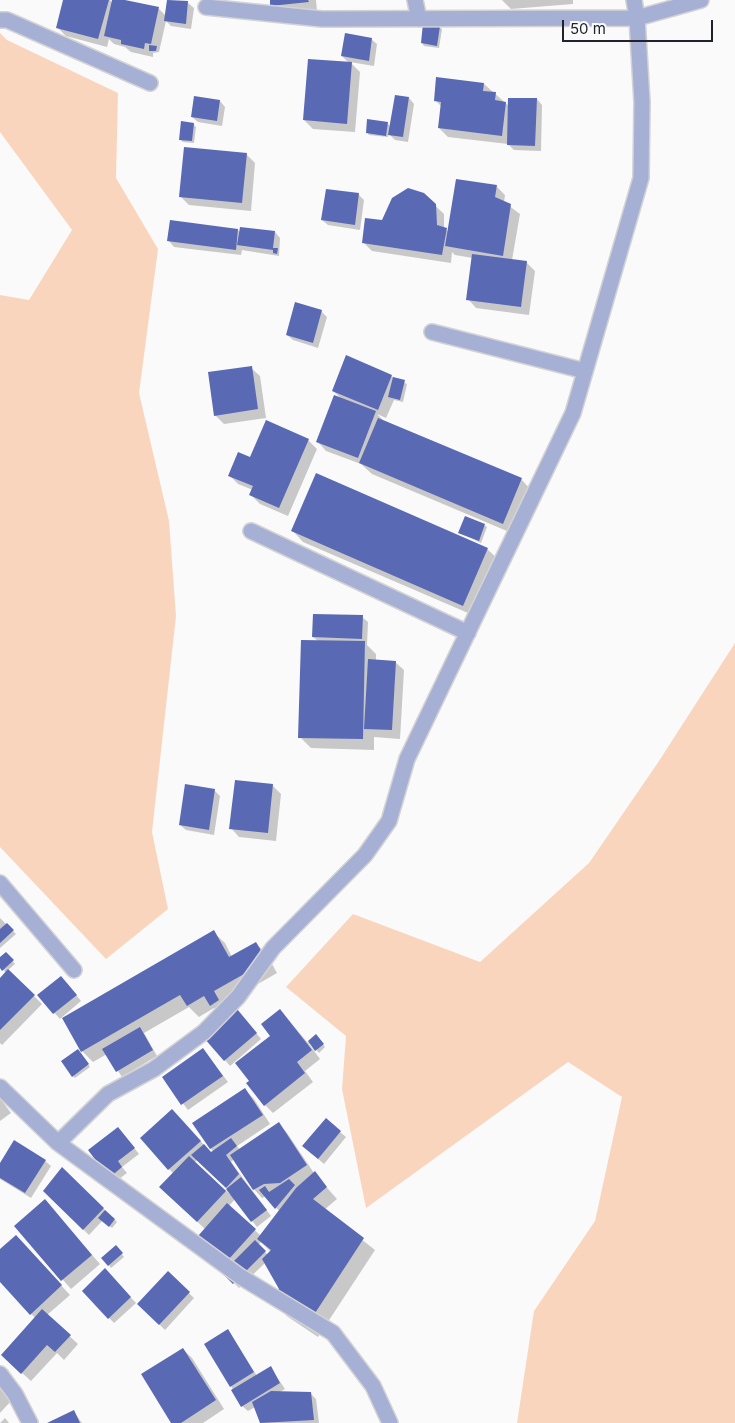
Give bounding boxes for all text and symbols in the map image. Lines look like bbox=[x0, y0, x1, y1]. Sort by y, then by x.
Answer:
scale bar bbox=[565, 10, 716, 42]
text: 50 m bbox=[570, 19, 606, 38]

